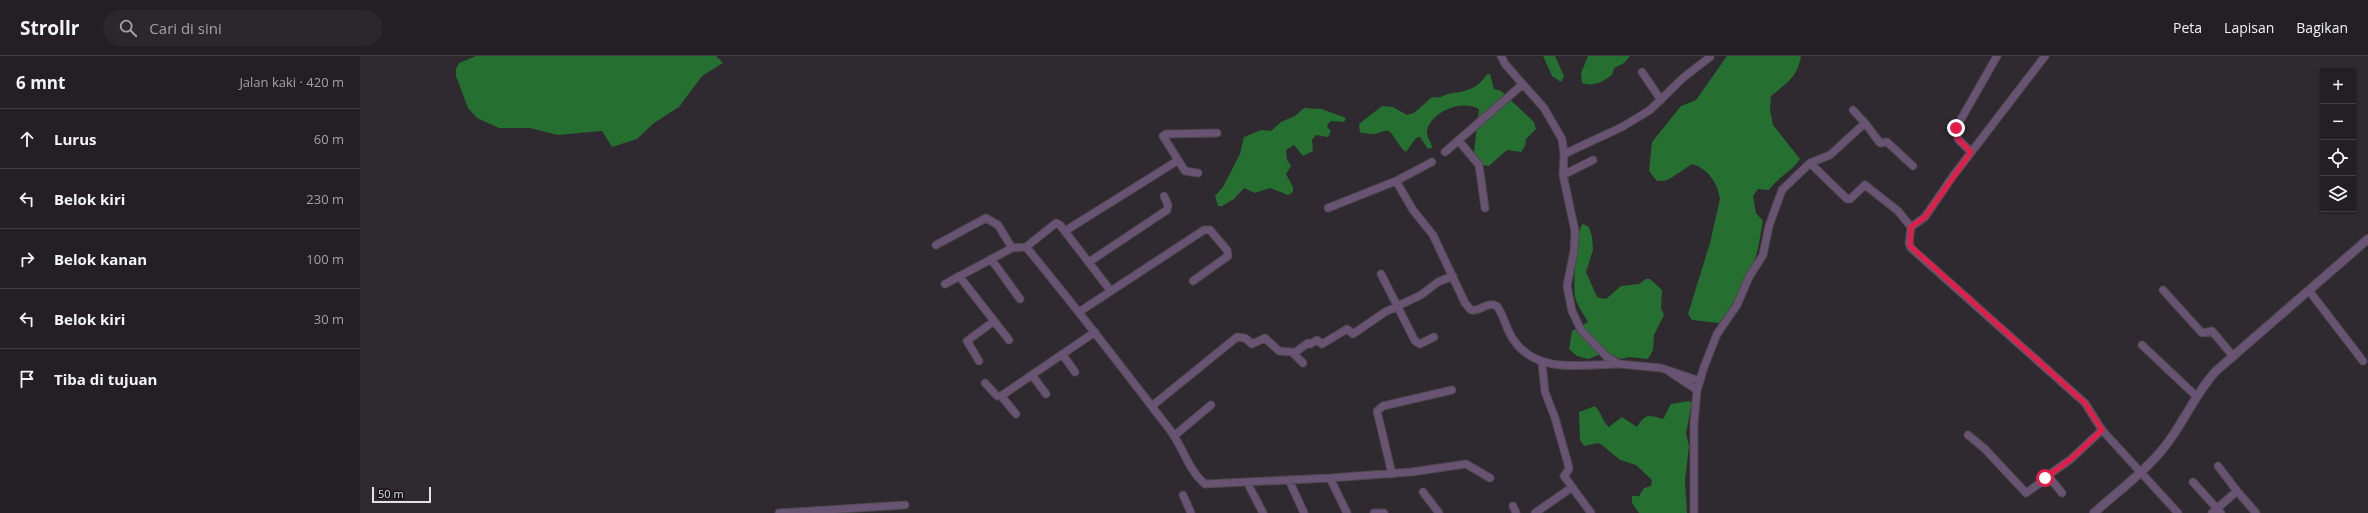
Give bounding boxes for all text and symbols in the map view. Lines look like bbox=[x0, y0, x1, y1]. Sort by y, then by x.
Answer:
search box bbox=[103, 10, 383, 46]
text: Strollr bbox=[20, 15, 79, 41]
icon: search bbox=[117, 17, 139, 39]
text: Cari di sini bbox=[149, 18, 222, 38]
text: Peta bbox=[2173, 18, 2202, 37]
text: Lapisan bbox=[2224, 18, 2274, 37]
text: Bagikan bbox=[2296, 18, 2348, 37]
map controls bbox=[2320, 68, 2356, 212]
button: + bbox=[2320, 68, 2356, 104]
text: 6 mnt bbox=[16, 71, 65, 94]
text: Jalan kaki · 420 m bbox=[239, 73, 344, 91]
button: − bbox=[2320, 104, 2356, 140]
route end bbox=[1947, 119, 1965, 137]
icon: ahead bbox=[16, 128, 38, 150]
text: Lurus bbox=[54, 129, 96, 149]
text: 60 m bbox=[314, 130, 344, 148]
button: locate bbox=[2320, 140, 2356, 176]
button: layers bbox=[2320, 176, 2356, 212]
icon: left bbox=[16, 188, 38, 210]
text: Belok kiri bbox=[54, 189, 125, 209]
text: 230 m bbox=[306, 190, 344, 208]
icon: right bbox=[16, 248, 38, 270]
text: Belok kanan bbox=[54, 249, 147, 269]
text: 100 m bbox=[306, 250, 344, 268]
icon: left bbox=[16, 308, 38, 330]
text: Belok kiri bbox=[54, 309, 125, 329]
text: 30 m bbox=[314, 310, 344, 328]
icon: arrive bbox=[16, 368, 38, 390]
text: Tiba di tujuan bbox=[54, 369, 157, 389]
route start bbox=[2036, 469, 2054, 487]
scale bar bbox=[372, 485, 431, 504]
text: 50 m bbox=[378, 486, 404, 501]

